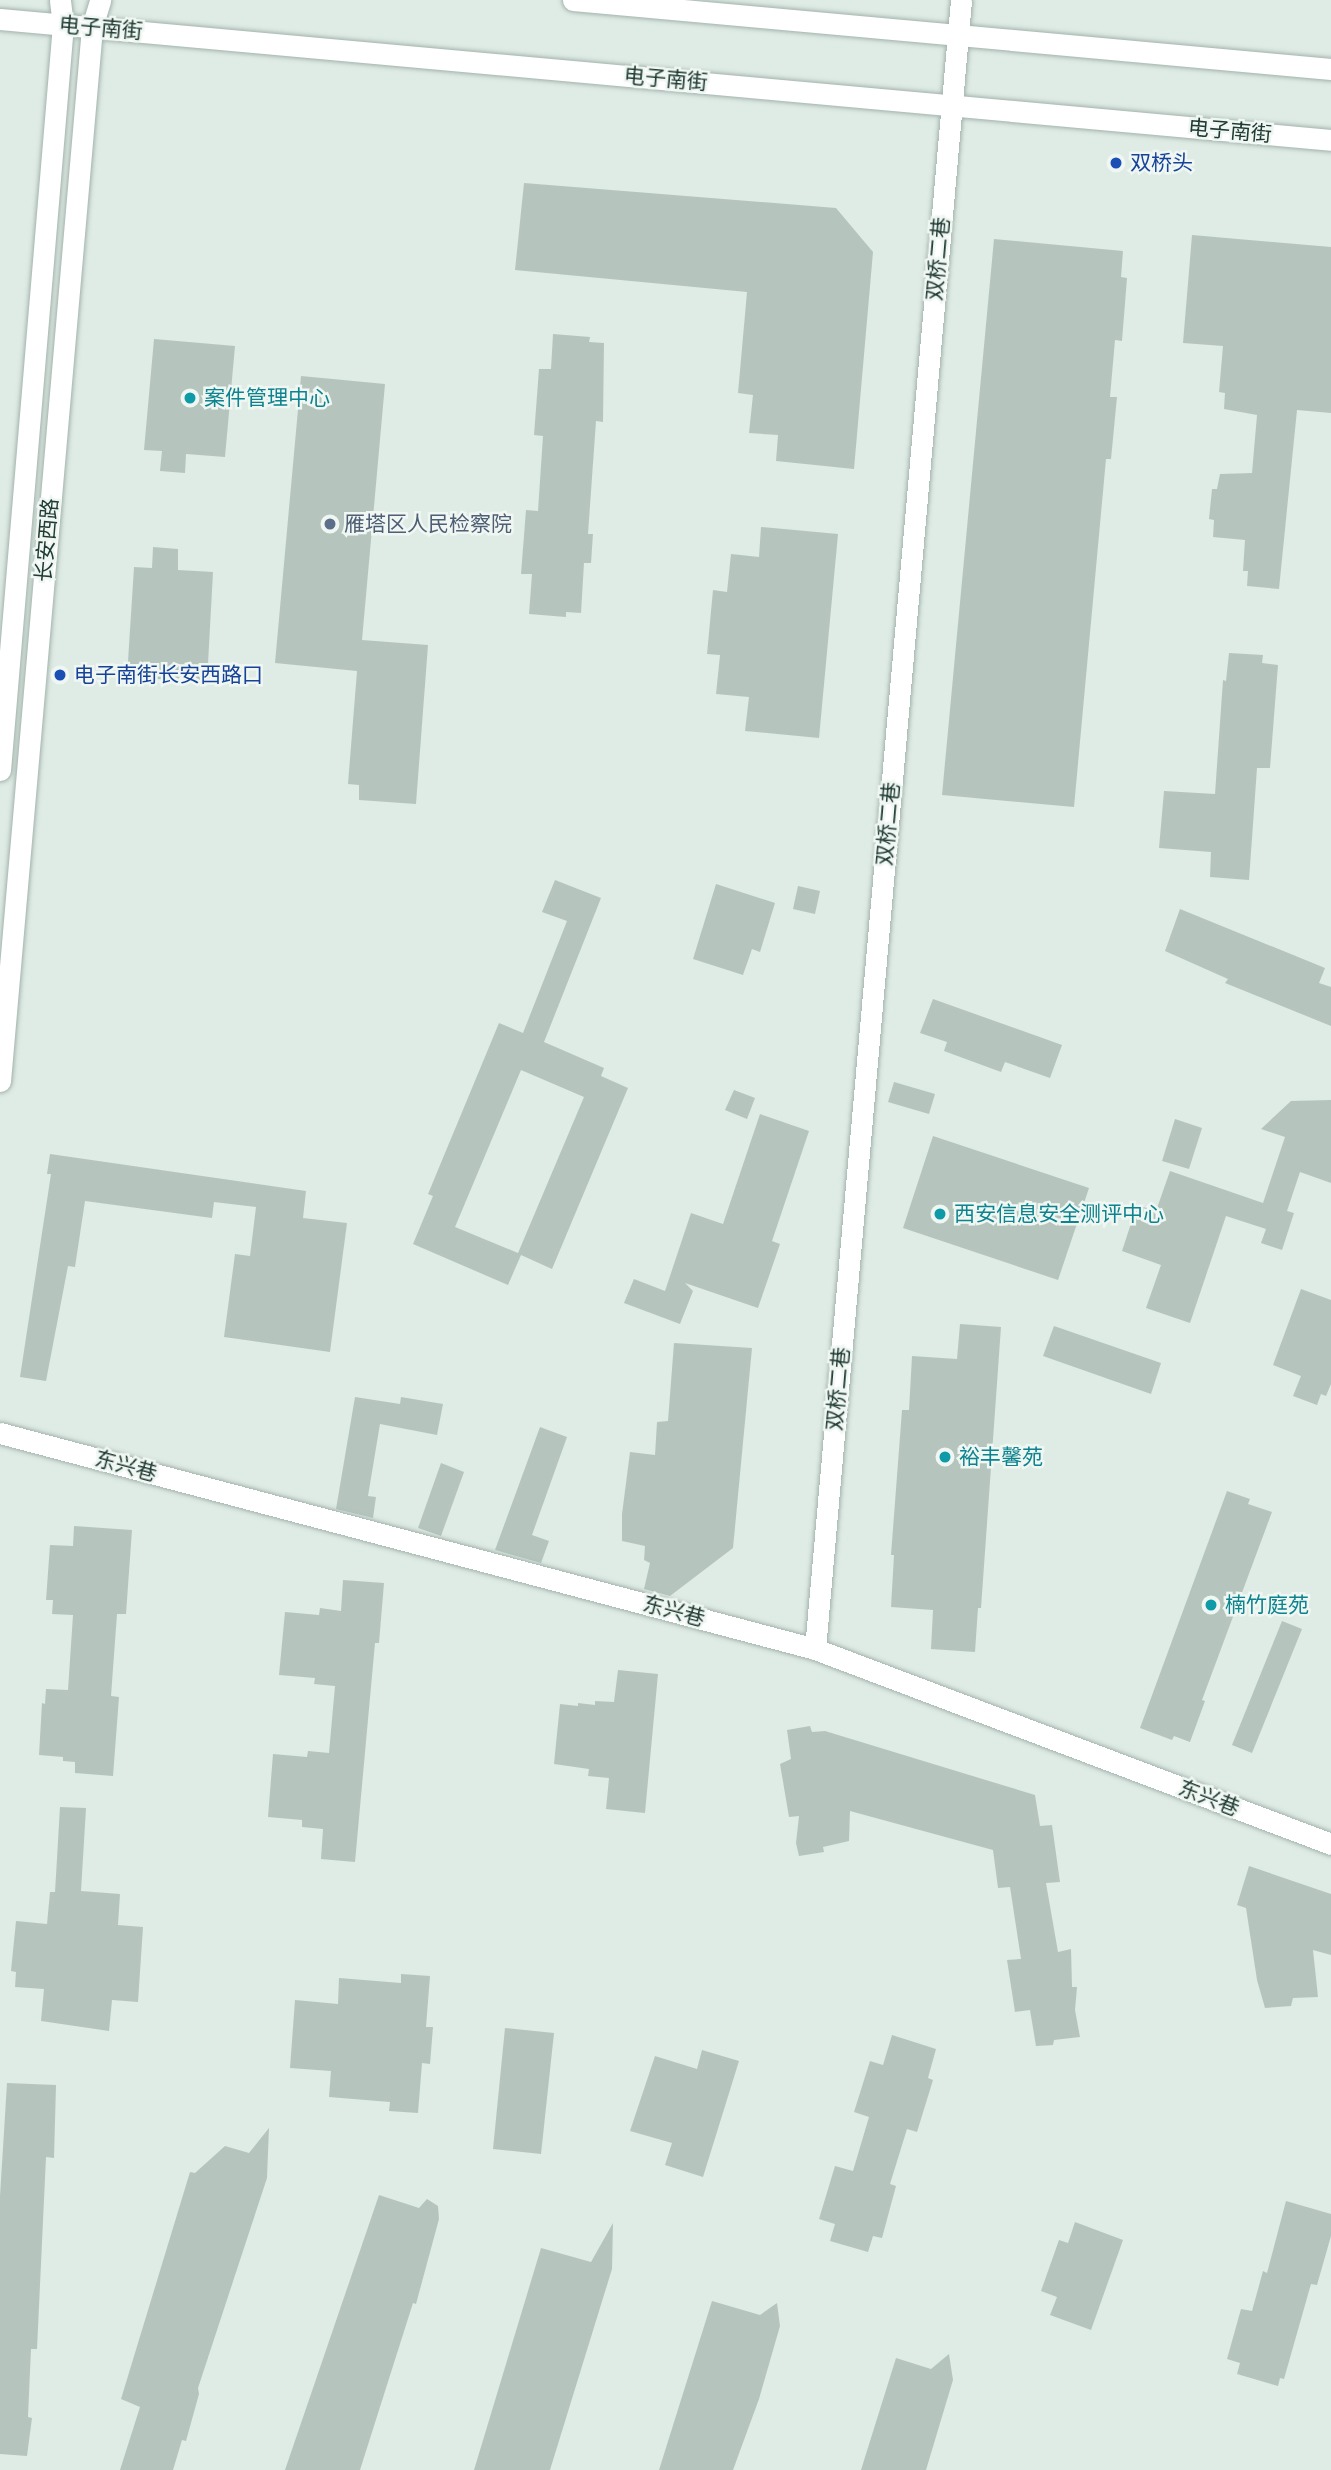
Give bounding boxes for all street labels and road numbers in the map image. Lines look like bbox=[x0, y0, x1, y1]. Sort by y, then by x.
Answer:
street label: 电子南街 bbox=[58, 12, 144, 44]
street label: 电子南街 bbox=[623, 63, 709, 95]
street label: 电子南街 bbox=[1187, 115, 1273, 147]
street label: 双桥二巷 bbox=[922, 216, 954, 302]
street label: 长安西路 bbox=[31, 497, 63, 583]
street label: 双桥二巷 bbox=[872, 781, 904, 867]
street label: 双桥二巷 bbox=[822, 1346, 854, 1432]
street label: 东兴巷 bbox=[92, 1446, 160, 1486]
street label: 东兴巷 bbox=[640, 1591, 708, 1631]
street label: 东兴巷 bbox=[1175, 1775, 1243, 1821]

